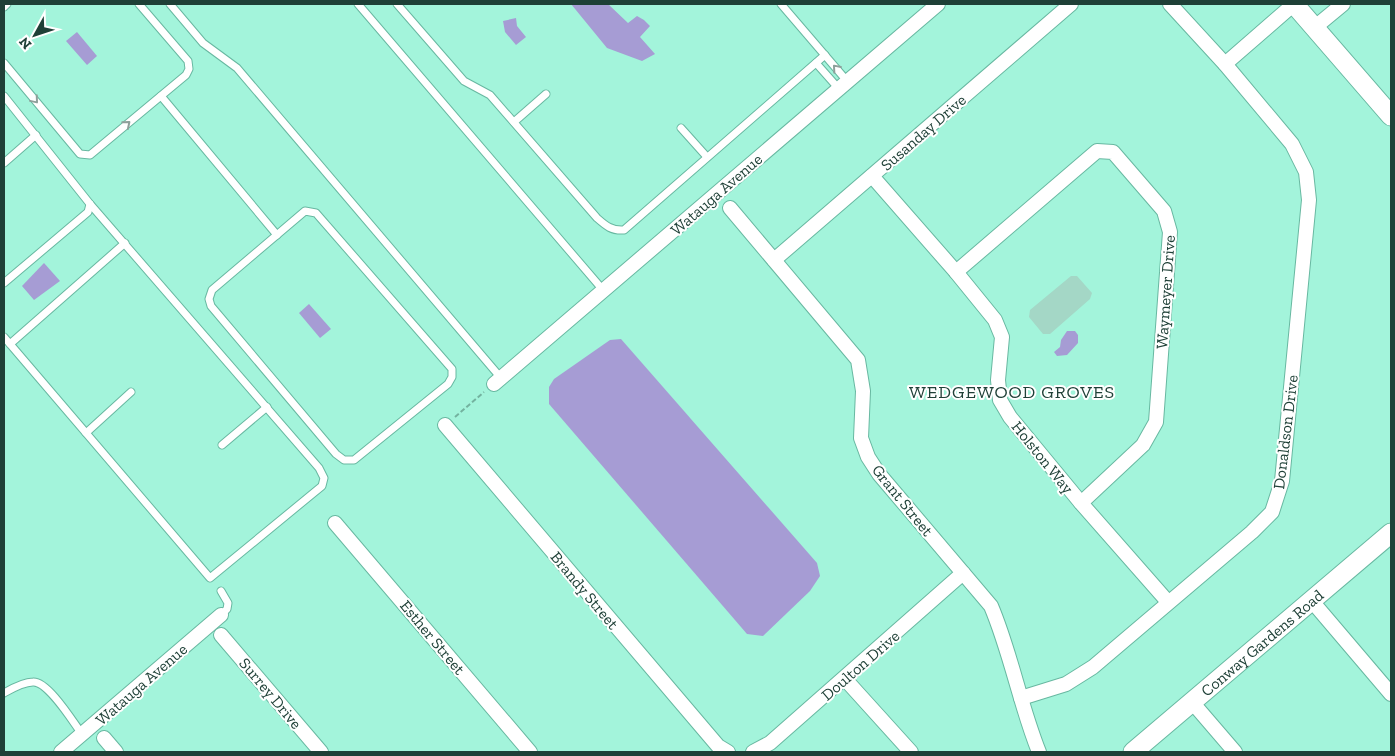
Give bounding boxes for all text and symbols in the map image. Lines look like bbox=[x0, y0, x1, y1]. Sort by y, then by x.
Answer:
north arrow bbox=[10, 10, 60, 60]
text: N bbox=[15, 33, 35, 53]
one-way arrow bbox=[833, 65, 842, 74]
street label: Susanday Drive bbox=[877, 90, 970, 175]
one-way arrow bbox=[29, 95, 38, 104]
one-way arrow bbox=[121, 122, 130, 130]
street label: Watauga Avenue bbox=[667, 149, 766, 239]
street label: Waymeyer Drive bbox=[1152, 234, 1179, 350]
street label: Donaldson Drive bbox=[1269, 374, 1302, 490]
district label: WEDGEWOOD GROVES bbox=[909, 381, 1115, 403]
street label: Holston Way bbox=[1008, 417, 1078, 498]
street label: Grant Street bbox=[868, 461, 937, 540]
street label: Brandy Street bbox=[547, 548, 623, 633]
street label: Conway Gardens Road bbox=[1197, 586, 1327, 700]
street label: Esther Street bbox=[396, 596, 469, 678]
street label: Doulton Drive bbox=[817, 626, 903, 704]
street label: Watauga Avenue bbox=[92, 639, 191, 729]
street label: Surrey Drive bbox=[235, 654, 306, 733]

